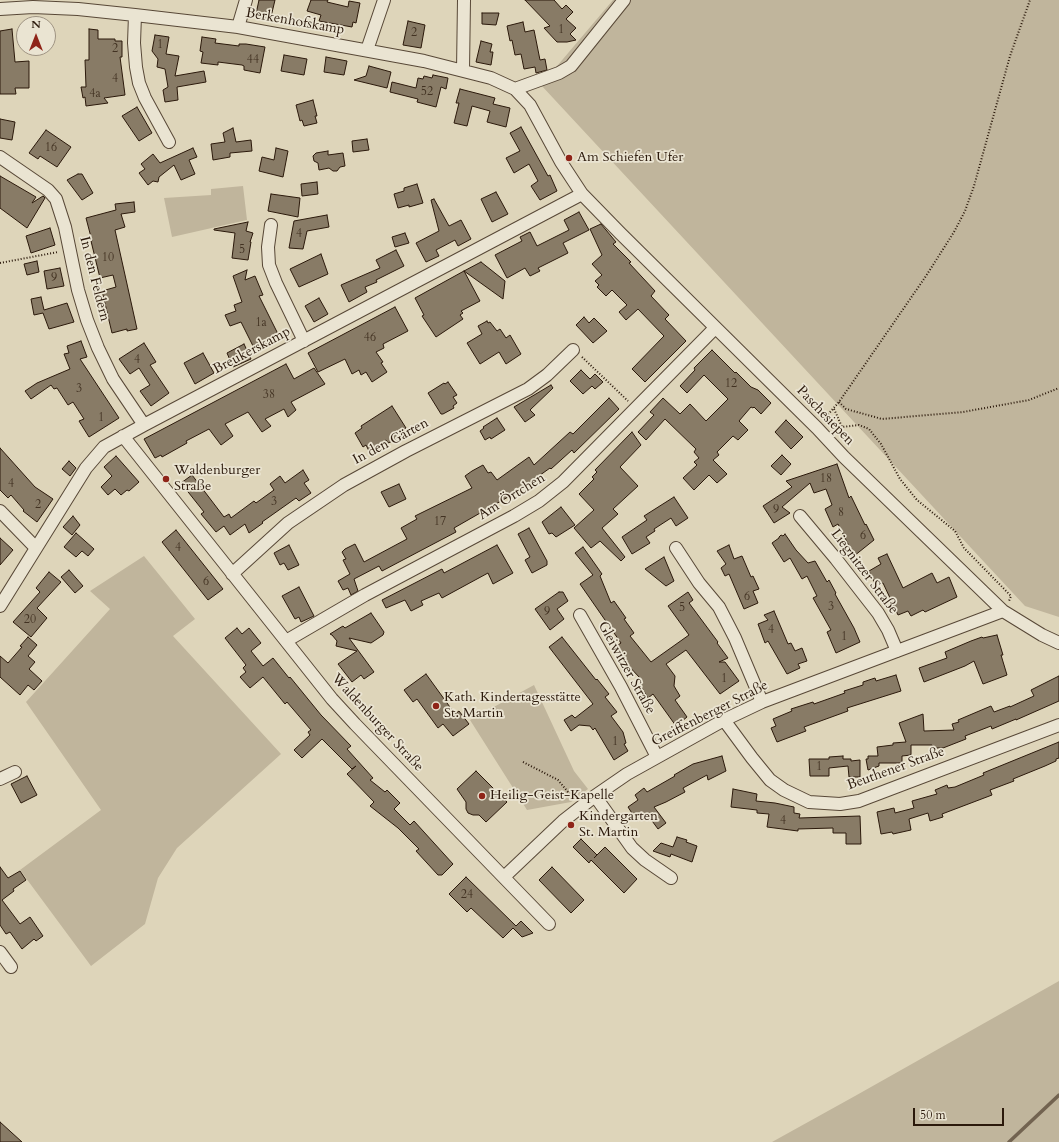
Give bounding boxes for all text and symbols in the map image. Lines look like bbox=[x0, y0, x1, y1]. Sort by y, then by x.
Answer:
street label: Berkenhofskamp bbox=[244, 5, 346, 39]
north arrow bbox=[16, 16, 56, 56]
text: N bbox=[31, 17, 41, 32]
house number: 1 bbox=[558, 23, 564, 37]
house number: 2 bbox=[411, 26, 417, 40]
house number: 1 bbox=[157, 38, 163, 52]
house number: 2 bbox=[112, 42, 118, 56]
house number: 44 bbox=[247, 53, 259, 67]
house number: 4 bbox=[112, 72, 118, 86]
house number: 52 bbox=[421, 85, 433, 99]
house number: 4a bbox=[89, 87, 101, 101]
house number: 16 bbox=[45, 141, 57, 155]
place label: Am Schiefen Ufer bbox=[577, 150, 683, 166]
marker: Am Schiefen Ufer bbox=[564, 153, 574, 163]
house number: 4 bbox=[296, 227, 302, 241]
street label: In den Feldern bbox=[75, 235, 113, 323]
house number: 5 bbox=[239, 243, 245, 257]
house number: 10 bbox=[102, 251, 114, 265]
house number: 9 bbox=[51, 271, 57, 285]
house number: 1a bbox=[255, 316, 267, 330]
street label: Breukerskamp bbox=[210, 324, 294, 378]
house number: 46 bbox=[364, 331, 376, 345]
house number: 4 bbox=[134, 353, 140, 367]
house number: 12 bbox=[725, 377, 737, 391]
house number: 3 bbox=[76, 382, 82, 396]
street label: Paschesiepen bbox=[792, 383, 858, 449]
house number: 38 bbox=[263, 388, 275, 402]
house number: 1 bbox=[98, 411, 104, 425]
street label: In den Gärten bbox=[350, 415, 432, 469]
place label: Waldenburger Straße bbox=[174, 463, 260, 496]
street label: Am Örtchen bbox=[476, 470, 548, 524]
house number: 18 bbox=[820, 472, 832, 486]
marker: Waldenburger Straße bbox=[161, 474, 171, 484]
house number: 4 bbox=[8, 477, 14, 491]
house number: 3 bbox=[271, 495, 277, 509]
house number: 2 bbox=[35, 498, 41, 512]
house number: 9 bbox=[773, 503, 779, 517]
house number: 8 bbox=[838, 506, 844, 520]
house number: 17 bbox=[434, 515, 446, 529]
street label: Liegnitzer Straße bbox=[827, 526, 901, 618]
house number: 6 bbox=[860, 529, 866, 543]
house number: 4 bbox=[175, 541, 181, 555]
house number: 6 bbox=[203, 575, 209, 589]
house number: 6 bbox=[744, 590, 750, 604]
house number: 3 bbox=[828, 600, 834, 614]
house number: 5 bbox=[679, 601, 685, 615]
house number: 9 bbox=[544, 605, 550, 619]
house number: 20 bbox=[24, 613, 36, 627]
street label: Gleiwitzer Straße bbox=[594, 619, 658, 717]
house number: 4 bbox=[768, 623, 774, 637]
house number: 1 bbox=[841, 630, 847, 644]
street label: Waldenburger Straße bbox=[327, 671, 427, 775]
house number: 1 bbox=[721, 672, 727, 686]
street label: Greiffenberger Straße bbox=[649, 677, 771, 751]
place label: Kath. Kindertagesstätte St. Martin bbox=[444, 690, 581, 722]
marker: Kath. Kindertagesstätte St. Martin bbox=[431, 701, 441, 711]
house number: 1 bbox=[612, 735, 618, 749]
street label: Beuthener Straße bbox=[845, 744, 947, 794]
house number: 1 bbox=[816, 760, 822, 774]
place label: Heilig-Geist-Kapelle bbox=[490, 788, 614, 804]
marker: Heilig-Geist-Kapelle bbox=[477, 791, 487, 801]
place label: Kindergarten St. Martin bbox=[579, 809, 658, 842]
house number: 4 bbox=[780, 814, 786, 828]
marker: Kindergarten St. Martin bbox=[566, 820, 576, 830]
house number: 24 bbox=[461, 888, 473, 902]
scale bar bbox=[915, 1100, 1006, 1126]
text: 50 m bbox=[920, 1107, 946, 1123]

